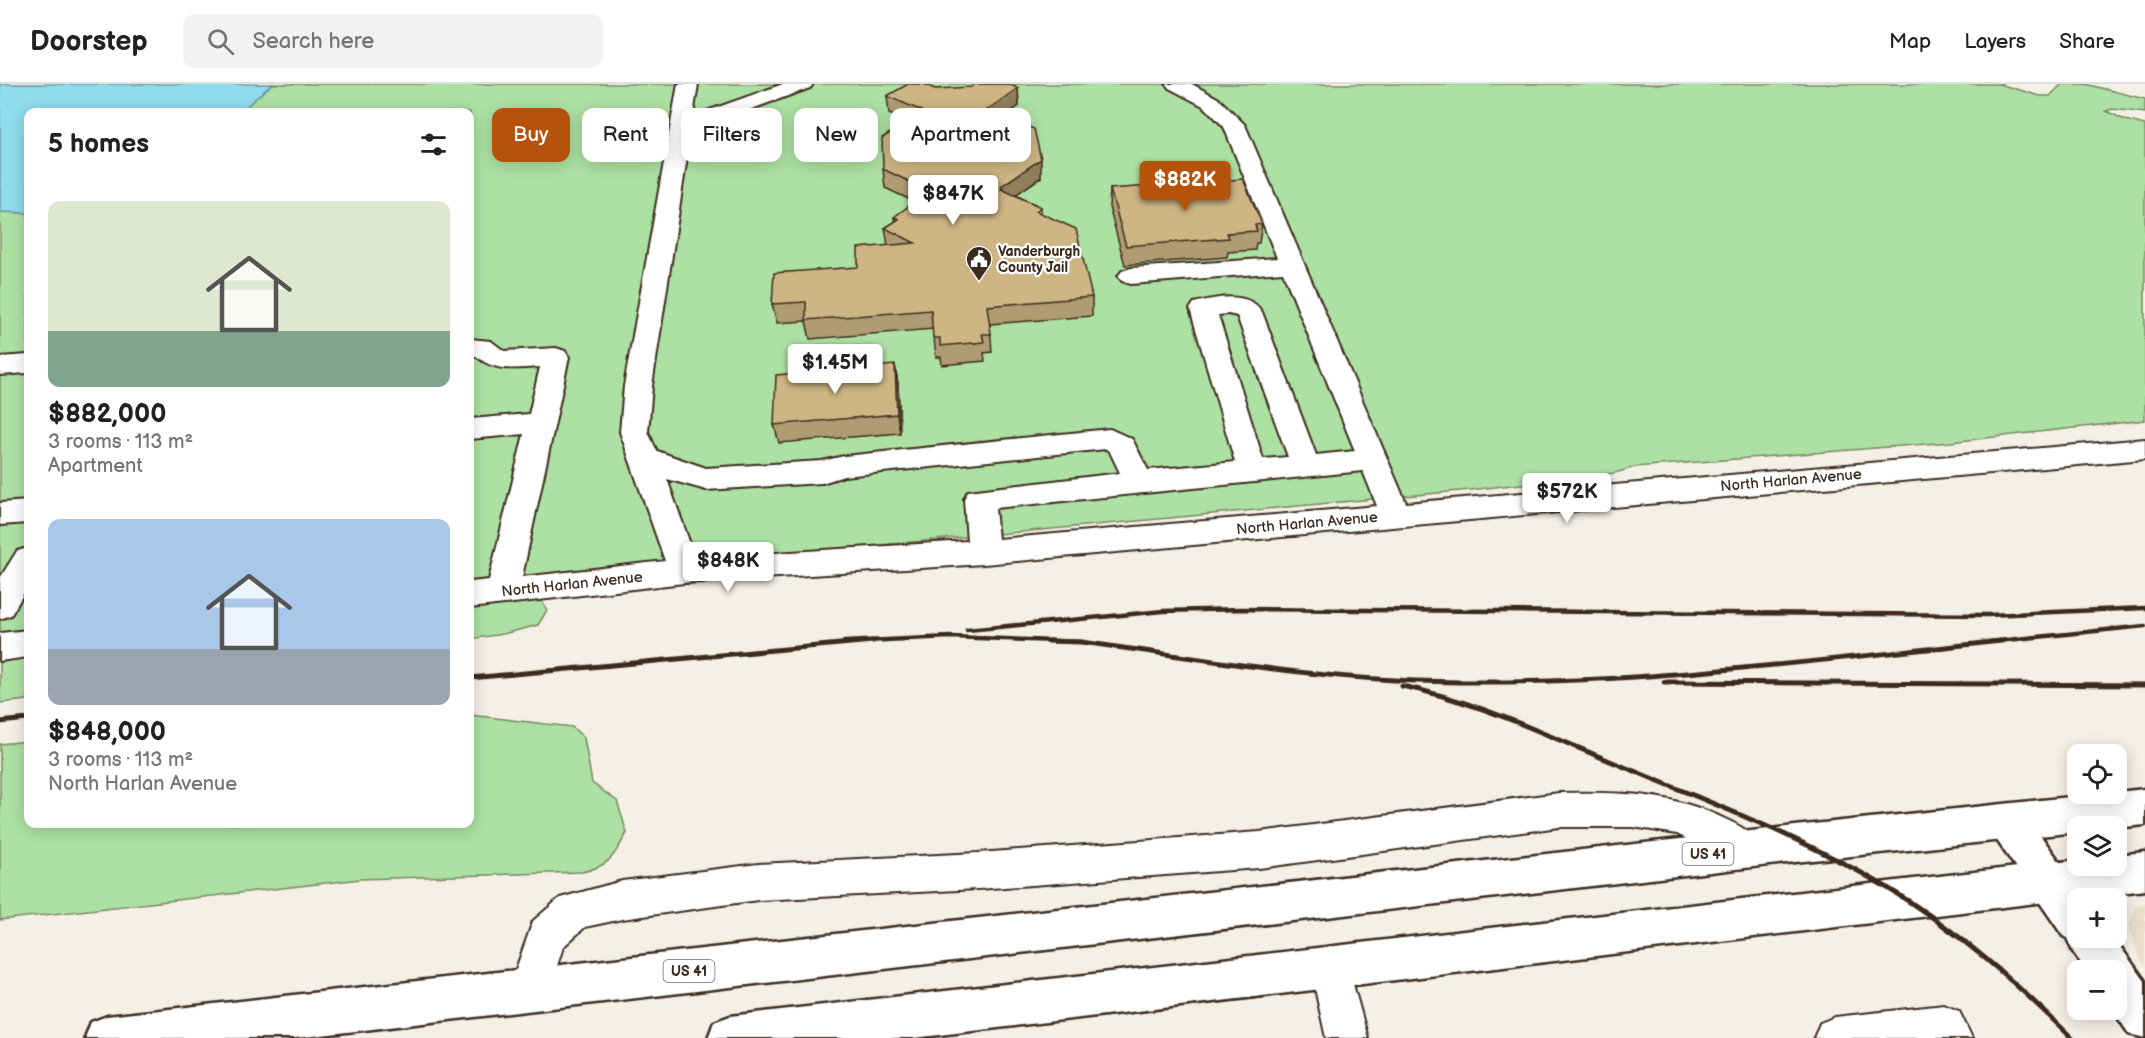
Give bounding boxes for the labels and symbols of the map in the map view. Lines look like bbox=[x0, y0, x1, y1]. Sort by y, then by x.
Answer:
pin: $882K bbox=[1143, 161, 1227, 212]
pin: $847K bbox=[911, 175, 995, 226]
place label: Vanderburgh County Jail bbox=[998, 243, 1080, 276]
public building icon: Vanderburgh County Jail bbox=[964, 244, 994, 282]
pin: $1.45M bbox=[786, 344, 884, 395]
street label: North Harlan Avenue bbox=[1720, 465, 1863, 496]
pin: $572K bbox=[1525, 473, 1609, 524]
street label: North Harlan Avenue bbox=[1236, 508, 1379, 539]
pin: $848K bbox=[686, 542, 770, 593]
street label: North Harlan Avenue bbox=[501, 568, 644, 601]
road number: US 41 bbox=[1682, 843, 1734, 865]
road number: US 41 bbox=[664, 960, 714, 982]

